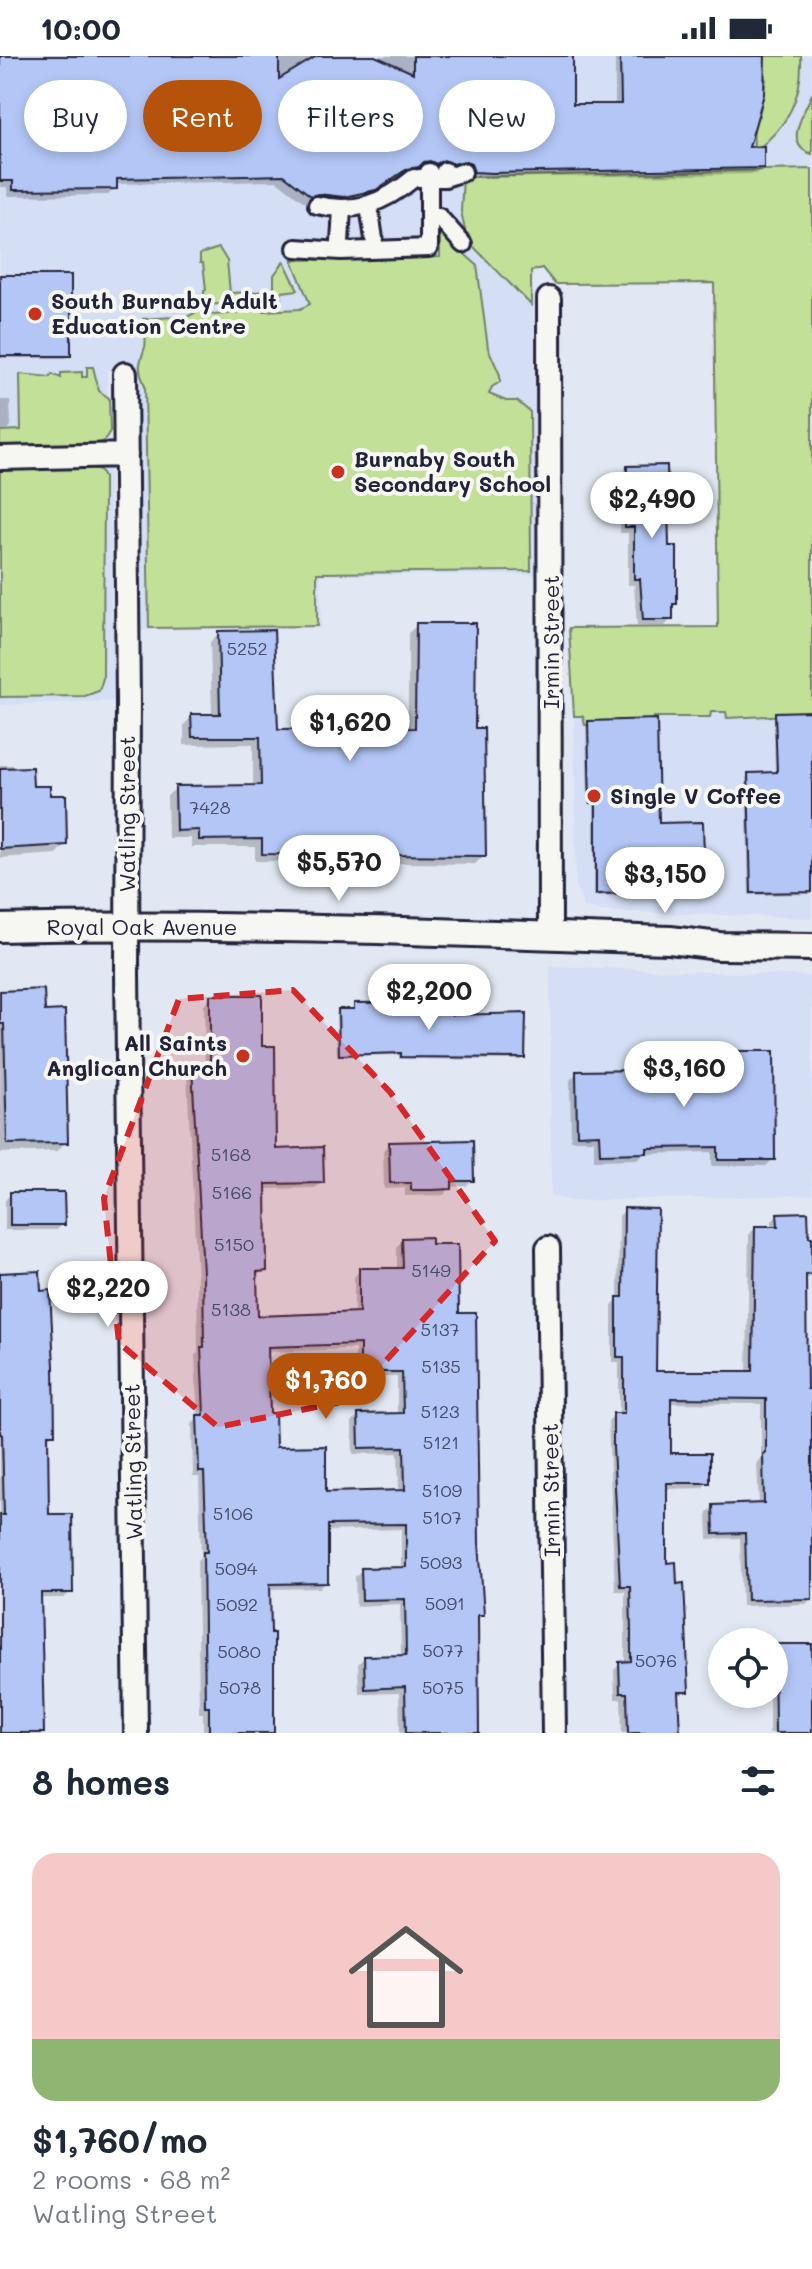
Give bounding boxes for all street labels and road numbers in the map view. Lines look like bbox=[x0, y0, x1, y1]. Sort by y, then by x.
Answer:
street label: Irmin Street bbox=[536, 575, 565, 709]
street label: Watling Street bbox=[112, 736, 141, 892]
street label: Royal Oak Avenue bbox=[47, 912, 237, 941]
street label: Watling Street bbox=[117, 1383, 148, 1541]
street label: Irmin Street bbox=[535, 1423, 566, 1557]

